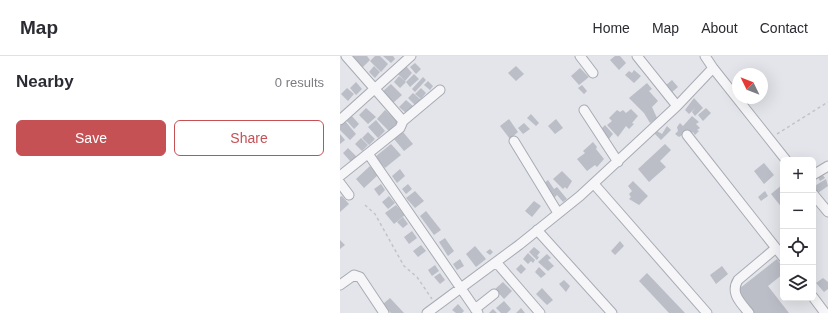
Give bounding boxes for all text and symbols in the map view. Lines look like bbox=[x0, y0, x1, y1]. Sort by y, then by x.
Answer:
text: Map bbox=[20, 17, 58, 38]
text: Home bbox=[593, 20, 630, 36]
text: Map bbox=[652, 20, 679, 36]
text: About bbox=[701, 20, 738, 36]
text: Contact bbox=[760, 20, 808, 36]
north arrow bbox=[732, 68, 768, 104]
text: Nearby bbox=[16, 72, 74, 91]
text: 0 results bbox=[275, 75, 324, 90]
button: Save bbox=[16, 120, 166, 156]
button: Share bbox=[174, 120, 324, 156]
map controls bbox=[780, 157, 816, 301]
button: + bbox=[780, 157, 816, 193]
button: − bbox=[780, 193, 816, 229]
button: locate bbox=[780, 229, 816, 265]
button: layers bbox=[780, 265, 816, 301]

